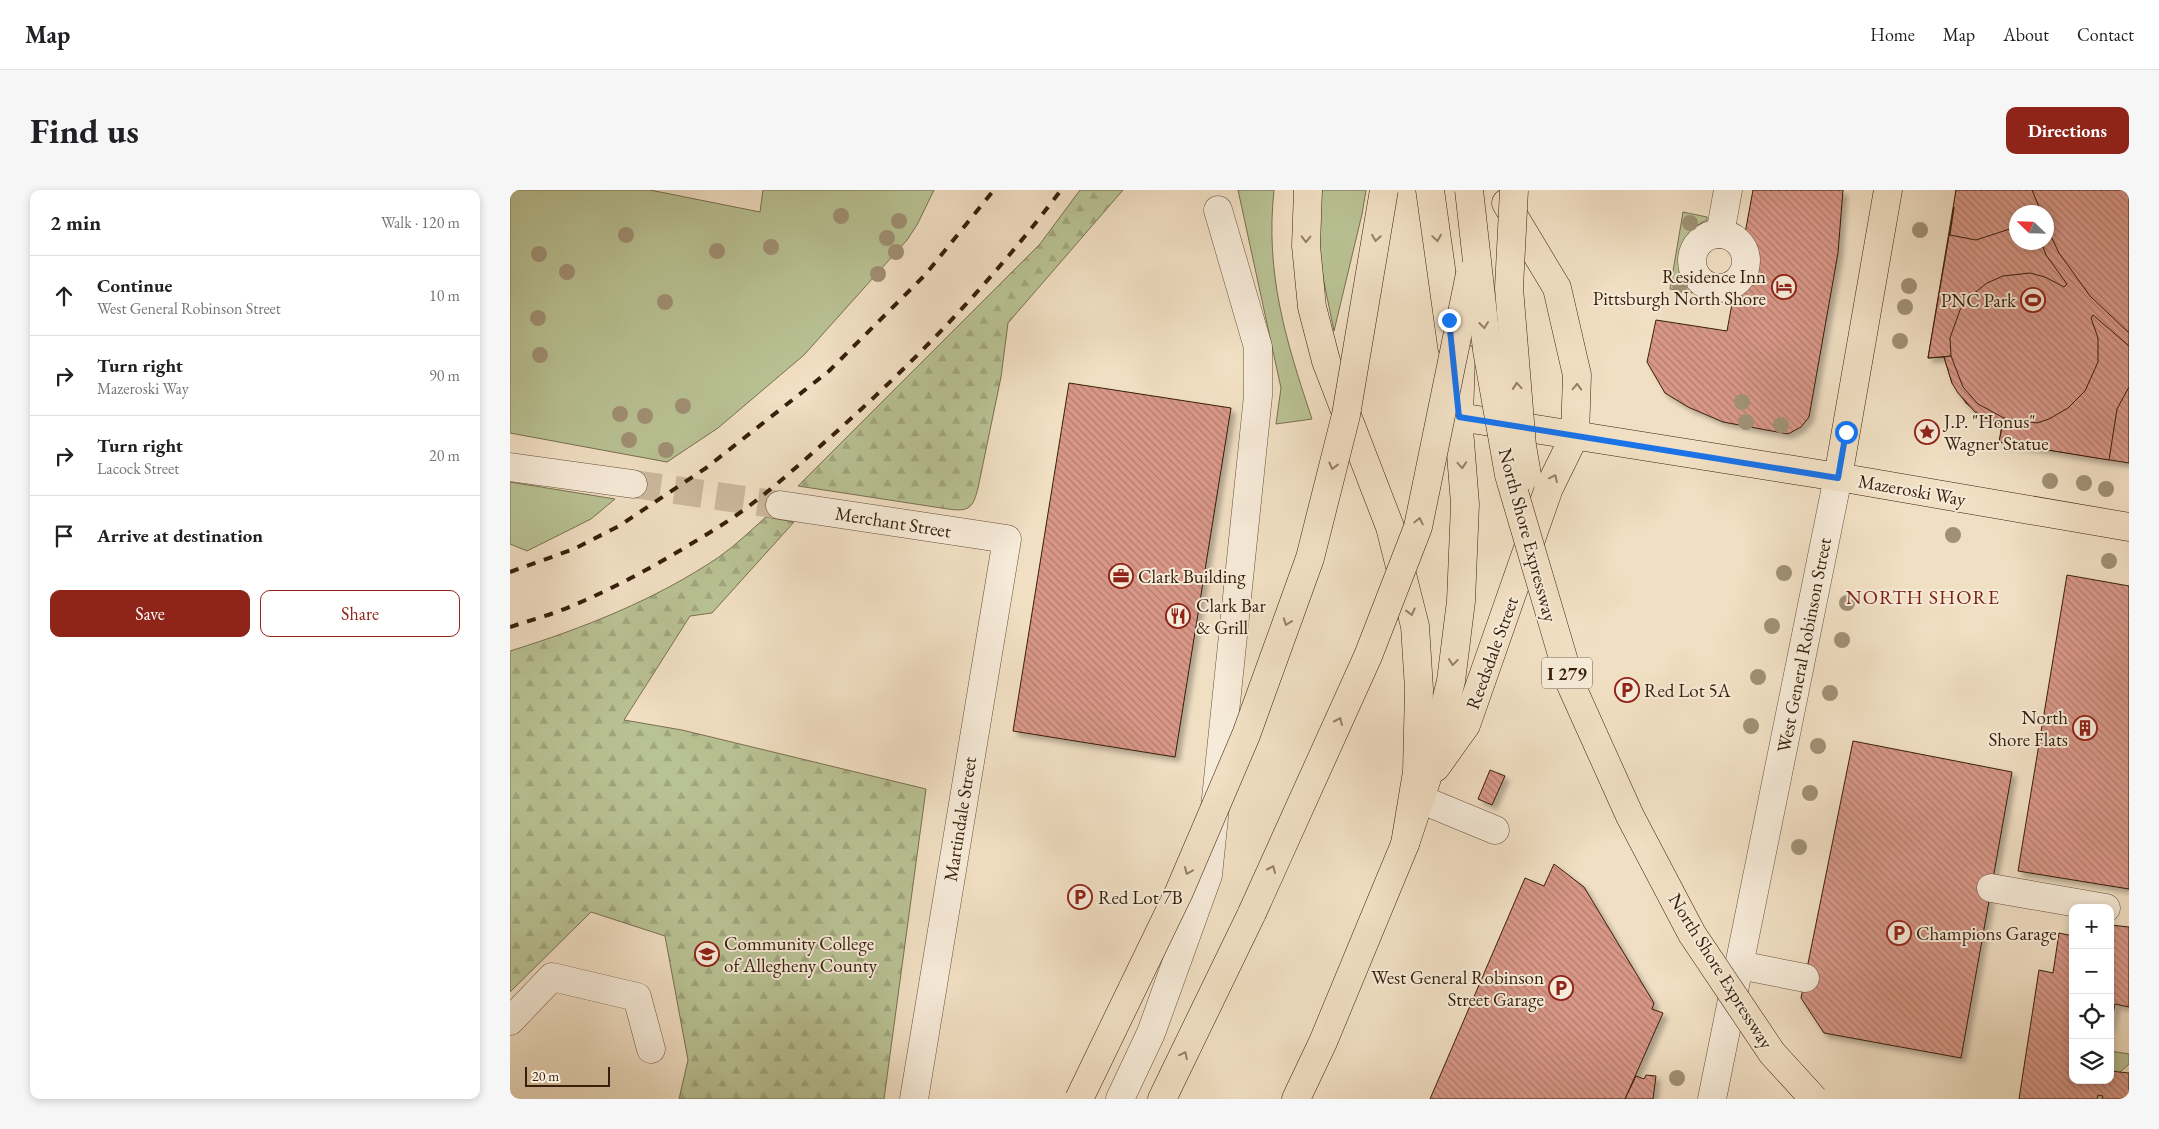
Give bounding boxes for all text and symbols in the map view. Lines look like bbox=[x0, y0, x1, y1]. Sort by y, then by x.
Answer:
text: Map bbox=[25, 19, 70, 50]
text: Home bbox=[1870, 23, 1915, 46]
text: Map bbox=[1943, 23, 1975, 46]
text: About bbox=[2003, 23, 2049, 46]
text: Contact bbox=[2077, 23, 2134, 46]
button: Directions bbox=[2006, 107, 2129, 154]
text: Find us bbox=[30, 108, 139, 153]
north arrow bbox=[2009, 205, 2054, 250]
text: 2 min bbox=[50, 209, 101, 236]
text: Walk · 120 m bbox=[381, 212, 460, 233]
one-way arrow bbox=[1371, 234, 1381, 242]
one-way arrow bbox=[1432, 234, 1442, 243]
one-way arrow bbox=[1301, 235, 1311, 243]
place label: Residence Inn Pittsburgh North Shore bbox=[1593, 264, 1766, 311]
text: Continue bbox=[97, 273, 172, 298]
hotel icon: Residence Inn Pittsburgh North Shore bbox=[1771, 274, 1797, 300]
icon: ahead bbox=[50, 282, 78, 310]
text: 10 m bbox=[429, 285, 460, 306]
sports icon: PNC Park bbox=[2020, 287, 2046, 313]
place label: PNC Park bbox=[1941, 288, 2017, 313]
text: West General Robinson Street bbox=[97, 298, 281, 319]
route end bbox=[1438, 309, 1461, 332]
one-way arrow bbox=[1478, 322, 1489, 330]
text: Turn right bbox=[97, 353, 183, 378]
icon: right bbox=[50, 362, 78, 390]
text: 90 m bbox=[429, 365, 460, 386]
text: Mazeroski Way bbox=[97, 378, 189, 399]
one-way arrow bbox=[1512, 382, 1523, 390]
one-way arrow bbox=[1572, 383, 1582, 390]
place label: J.P. "Honus" Wagner Statue bbox=[1942, 409, 2049, 456]
place icon: J.P. "Honus" Wagner Statue bbox=[1914, 419, 1940, 445]
route start bbox=[1835, 421, 1858, 444]
text: Turn right bbox=[97, 433, 183, 458]
icon: right bbox=[50, 442, 78, 470]
text: 20 m bbox=[429, 445, 460, 466]
street label: North Shore Expressway bbox=[1493, 445, 1563, 625]
text: Lacock Street bbox=[97, 458, 179, 479]
one-way arrow bbox=[1328, 462, 1339, 471]
one-way arrow bbox=[1457, 462, 1468, 470]
street label: Mazeroski Way bbox=[1856, 468, 1969, 512]
one-way arrow bbox=[1548, 474, 1558, 483]
street label: Merchant Street bbox=[833, 500, 953, 544]
one-way arrow bbox=[1413, 517, 1424, 526]
icon: arrive bbox=[50, 522, 78, 550]
text: Arrive at destination bbox=[97, 523, 263, 548]
street label: West General Robinson Street bbox=[1771, 535, 1837, 755]
office icon: Clark Building bbox=[1108, 563, 1134, 589]
place label: Clark Building bbox=[1138, 564, 1246, 589]
district label: NORTH SHORE bbox=[1846, 584, 2000, 610]
button: Save bbox=[50, 590, 250, 637]
button: Share bbox=[260, 590, 460, 637]
place label: Clark Bar & Grill bbox=[1196, 593, 1266, 640]
street label: Reedsdale Street bbox=[1460, 593, 1524, 713]
restaurant icon: Clark Bar & Grill bbox=[1165, 603, 1191, 629]
one-way arrow bbox=[1405, 608, 1416, 617]
one-way arrow bbox=[1283, 617, 1293, 626]
road number: I 279 bbox=[1542, 658, 1592, 688]
one-way arrow bbox=[1448, 659, 1459, 667]
parking icon: Red Lot 5A bbox=[1614, 677, 1640, 703]
place label: Red Lot 5A bbox=[1644, 678, 1732, 703]
place label: North Shore Flats bbox=[1988, 705, 2068, 752]
building icon: North Shore Flats bbox=[2072, 715, 2098, 741]
one-way arrow bbox=[1333, 717, 1344, 726]
street label: Martindale Street bbox=[938, 755, 982, 883]
one-way arrow bbox=[1266, 865, 1277, 874]
one-way arrow bbox=[1184, 866, 1195, 875]
parking icon: Red Lot 7B bbox=[1067, 884, 1093, 910]
place label: Red Lot 7B bbox=[1098, 885, 1183, 910]
street label: North Shore Expressway bbox=[1663, 888, 1779, 1054]
map controls bbox=[2069, 904, 2114, 1084]
button: + bbox=[2069, 904, 2114, 949]
parking icon: Champions Garage bbox=[1886, 920, 1912, 946]
place label: Champions Garage bbox=[1916, 921, 2057, 946]
place label: Community College of Allegheny County bbox=[724, 931, 878, 978]
school or university icon: Community College of Allegheny County bbox=[694, 941, 720, 967]
button: − bbox=[2069, 949, 2114, 994]
place label: West General Robinson Street Garage bbox=[1371, 965, 1544, 1012]
parking icon: West General Robinson Street Garage bbox=[1548, 975, 1574, 1001]
button: locate bbox=[2069, 994, 2114, 1039]
button: layers bbox=[2069, 1039, 2114, 1084]
one-way arrow bbox=[1177, 1051, 1188, 1060]
scale bar bbox=[525, 1064, 610, 1087]
text: 20 m bbox=[532, 1067, 559, 1085]

